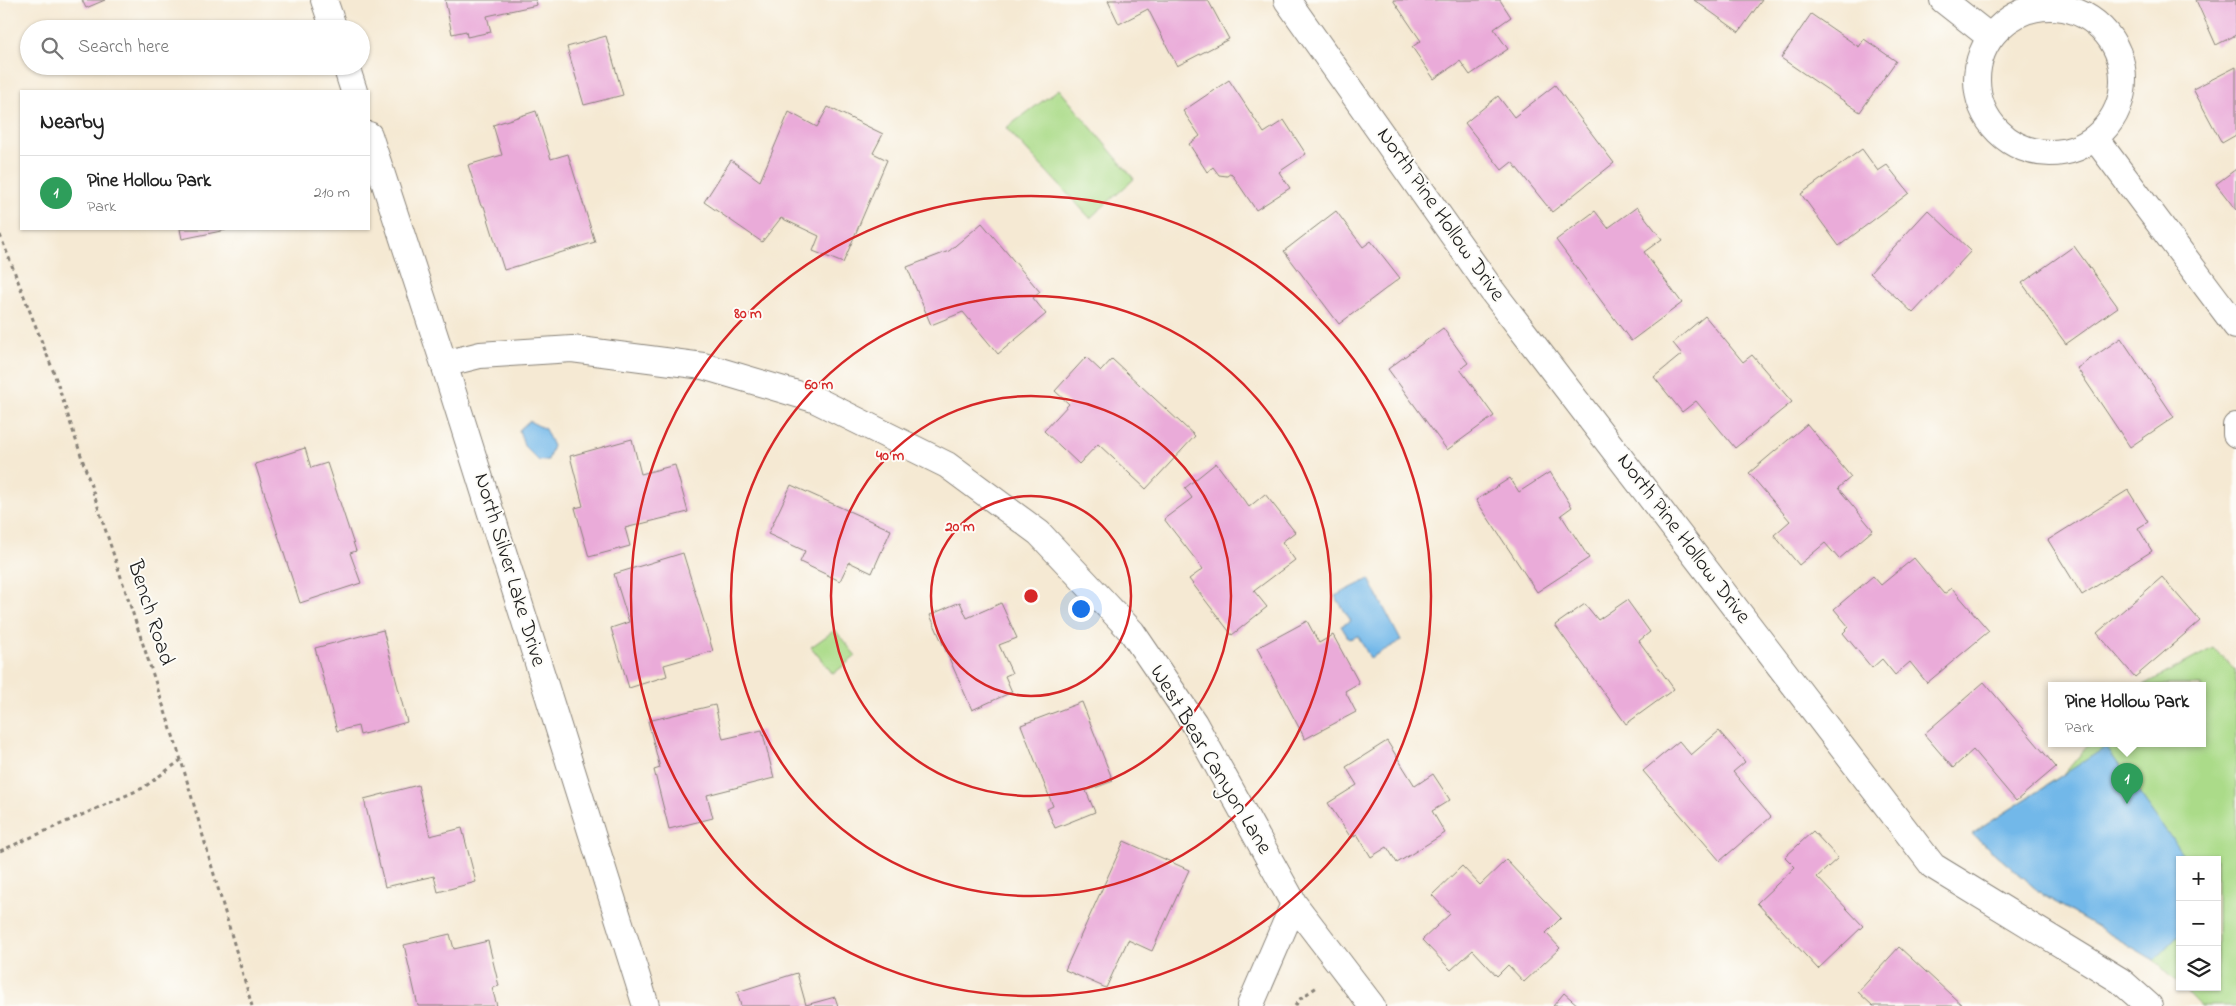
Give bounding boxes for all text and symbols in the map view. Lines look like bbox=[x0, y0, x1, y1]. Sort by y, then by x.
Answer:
search box bbox=[20, 20, 370, 75]
icon: search bbox=[38, 34, 66, 62]
text: Search here bbox=[78, 34, 169, 61]
text: Nearby bbox=[40, 108, 104, 138]
street label: North Pine Hollow Drive bbox=[1368, 121, 1512, 309]
text: Pine Hollow Park bbox=[87, 168, 211, 195]
text: 1 bbox=[53, 181, 59, 205]
text: 210 m bbox=[314, 181, 350, 205]
text: Park bbox=[87, 195, 116, 219]
text: 80 m bbox=[733, 303, 762, 325]
text: 60 m bbox=[804, 374, 834, 396]
text: 40 m bbox=[875, 445, 904, 467]
street label: North Pine Hollow Drive bbox=[1608, 447, 1758, 631]
street label: North Silver Lake Drive bbox=[464, 469, 554, 671]
text: 20 m bbox=[944, 516, 975, 538]
street label: Bench Road bbox=[118, 555, 182, 670]
centre of rings bbox=[1022, 587, 1040, 605]
your location bbox=[1068, 596, 1094, 622]
street label: West Bear Canyon Lane bbox=[1140, 659, 1279, 861]
popup bbox=[2048, 682, 2206, 747]
text: Pine Hollow Park bbox=[2065, 689, 2189, 716]
text: Park bbox=[2065, 716, 2094, 740]
pin: 1 bbox=[2111, 763, 2143, 804]
map controls bbox=[2176, 856, 2221, 991]
button: + bbox=[2176, 856, 2221, 901]
button: − bbox=[2176, 901, 2221, 946]
button: layers bbox=[2176, 946, 2221, 991]

